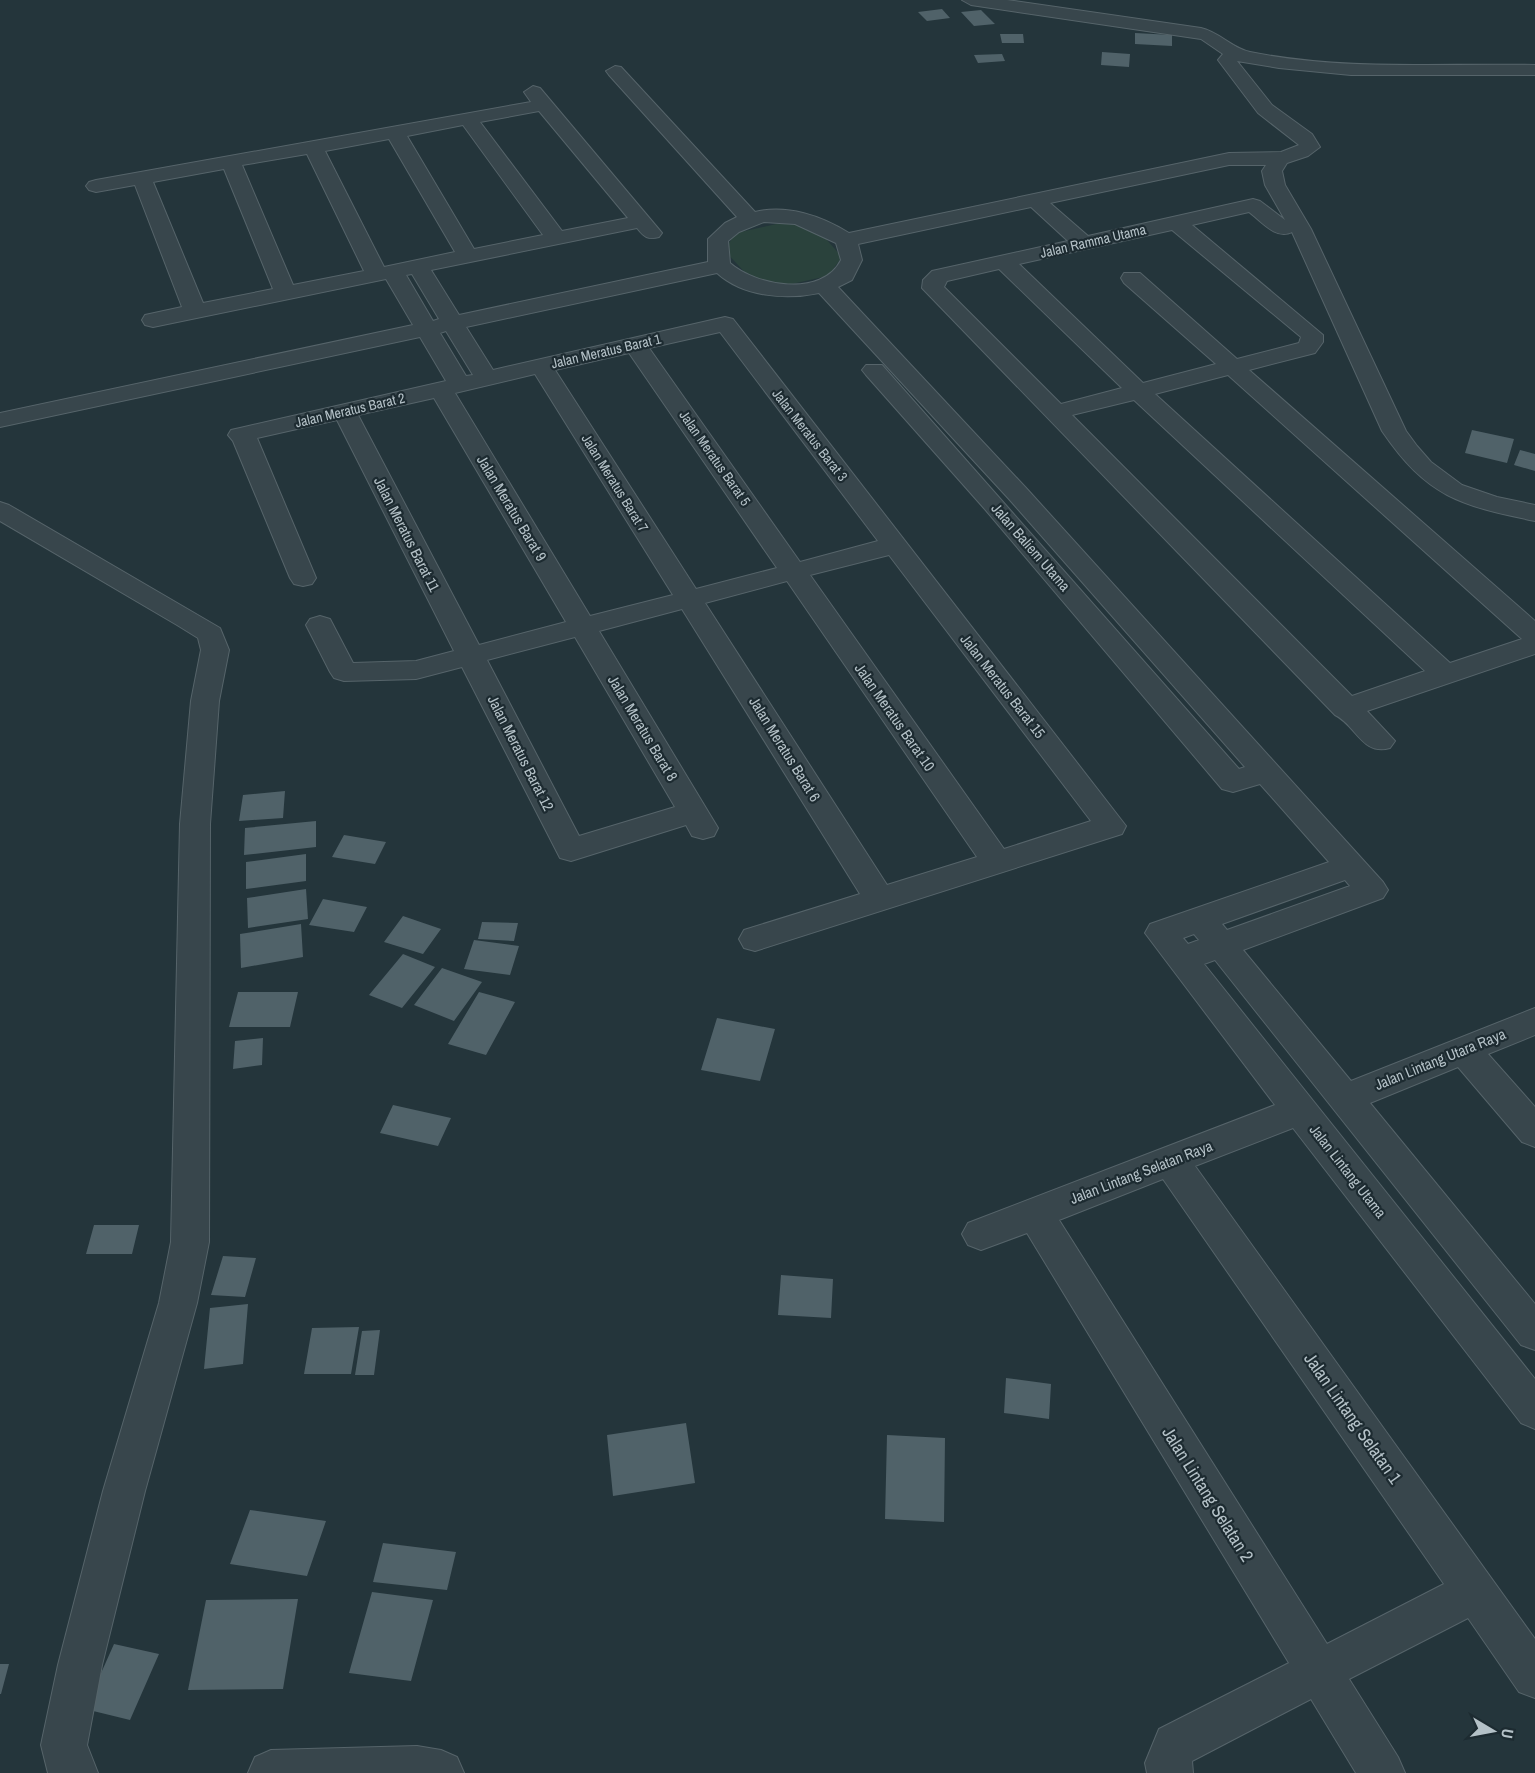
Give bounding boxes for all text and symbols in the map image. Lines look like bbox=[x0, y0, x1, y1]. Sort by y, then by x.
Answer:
street label: Jalan Ramma Utama bbox=[1038, 220, 1148, 262]
street label: Jalan Meratus Barat 1 bbox=[549, 329, 663, 372]
street label: Jalan Meratus Barat 3 bbox=[768, 385, 852, 485]
street label: Jalan Meratus Barat 2 bbox=[293, 389, 407, 431]
street label: Jalan Meratus Barat 5 bbox=[675, 407, 755, 509]
street label: Jalan Meratus Barat 7 bbox=[578, 431, 652, 535]
street label: Jalan Meratus Barat 9 bbox=[472, 451, 552, 565]
street label: Jalan Meratus Barat 11 bbox=[369, 473, 445, 595]
street label: Jalan Baliem Utama bbox=[987, 498, 1075, 596]
street label: Jalan Meratus Barat 15 bbox=[956, 629, 1051, 743]
street label: Jalan Meratus Barat 10 bbox=[850, 659, 940, 775]
street label: Jalan Meratus Barat 8 bbox=[603, 671, 683, 785]
street label: Jalan Meratus Barat 12 bbox=[483, 692, 559, 815]
street label: Jalan Meratus Barat 6 bbox=[744, 692, 826, 806]
street label: Jalan Lintang Utara Raya bbox=[1371, 1023, 1509, 1095]
street label: Jalan Lintang Utama bbox=[1305, 1120, 1391, 1222]
street label: Jalan Lintang Selatan Raya bbox=[1067, 1135, 1215, 1209]
street label: Jalan Lintang Selatan 1 bbox=[1298, 1347, 1408, 1489]
street label: Jalan Lintang Selatan 2 bbox=[1156, 1422, 1260, 1566]
north arrow bbox=[1463, 1701, 1523, 1761]
text: U bbox=[1496, 1727, 1519, 1740]

